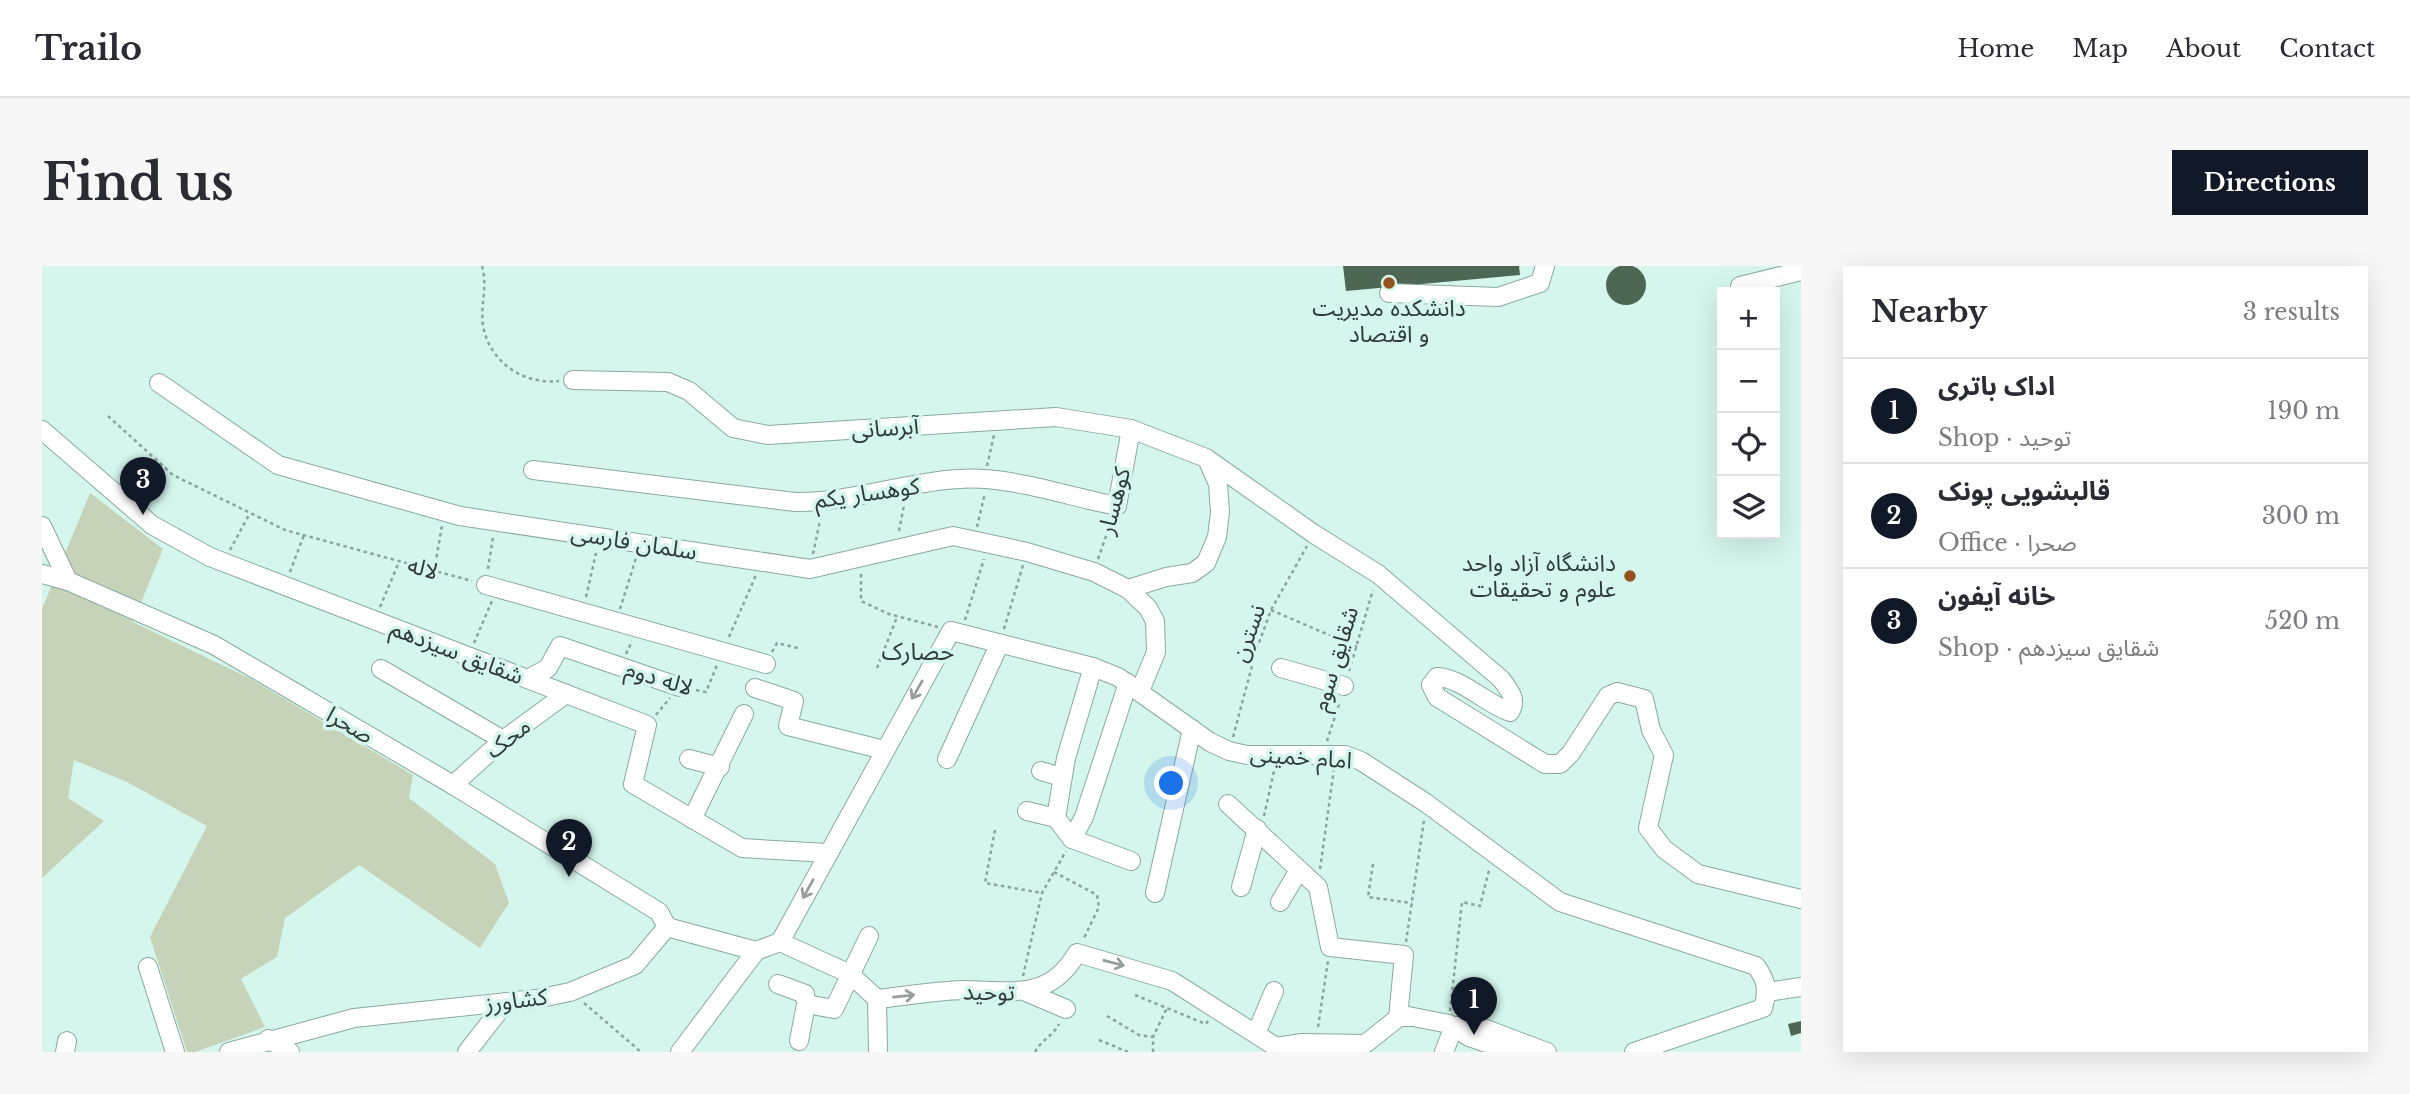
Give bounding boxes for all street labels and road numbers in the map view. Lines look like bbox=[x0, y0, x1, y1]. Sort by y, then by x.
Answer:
street label: آبرسانی bbox=[850, 412, 921, 444]
street label: کوهسار bbox=[1091, 464, 1136, 539]
street label: کوهسار یکم bbox=[812, 472, 923, 517]
street label: سلمان فارسی bbox=[569, 518, 699, 566]
street label: لاله bbox=[405, 551, 441, 585]
street label: نسترن bbox=[1225, 600, 1271, 666]
street label: شقایق سوم bbox=[1306, 603, 1368, 716]
street label: شقایق سیزدهم bbox=[385, 614, 528, 693]
street label: لاله دوم bbox=[620, 654, 696, 705]
street label: صحرا bbox=[322, 701, 378, 749]
street label: محک bbox=[480, 712, 536, 764]
street label: امام خمینی bbox=[1249, 739, 1353, 779]
street label: توحید bbox=[963, 978, 1016, 1006]
street label: کشاورز bbox=[482, 982, 549, 1018]

